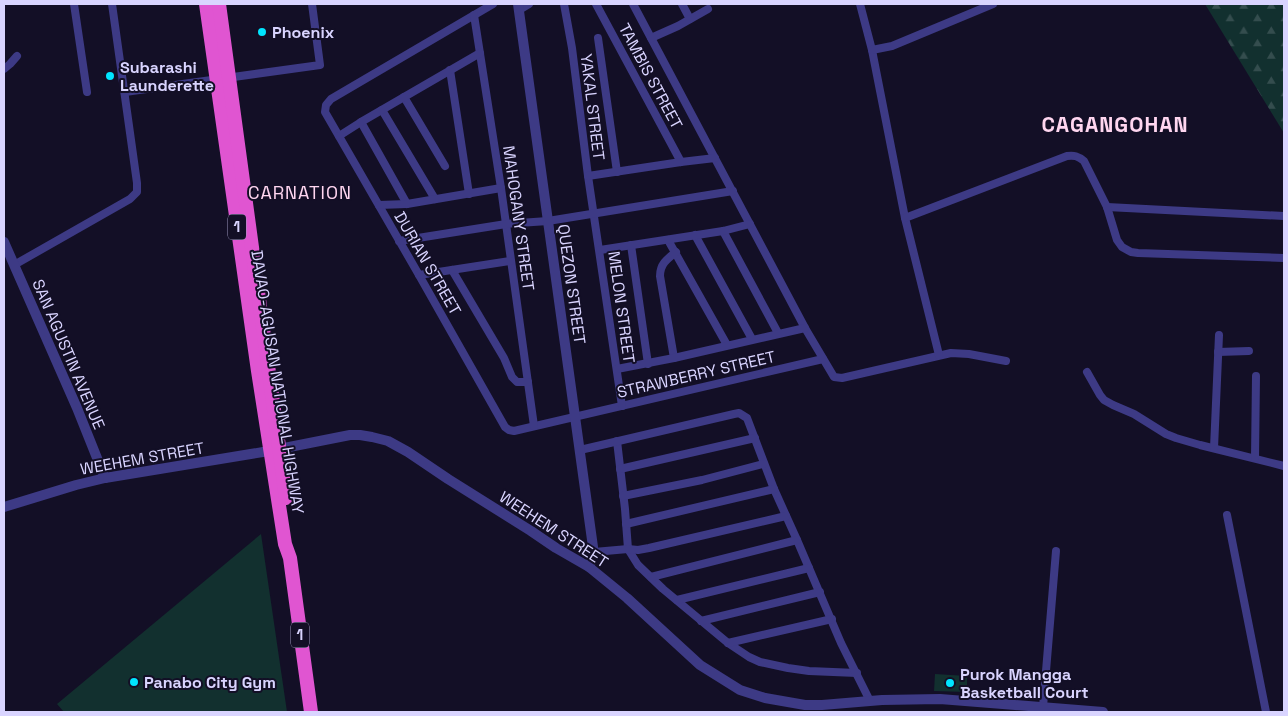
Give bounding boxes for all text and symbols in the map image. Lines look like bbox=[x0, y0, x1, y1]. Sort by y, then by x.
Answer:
street label: TAMBIS STREET bbox=[614, 20, 687, 133]
place label: Phoenix bbox=[272, 22, 335, 43]
marker: Phoenix bbox=[256, 26, 268, 38]
street label: YAKAL STREET bbox=[576, 53, 609, 162]
place label: Subarashi Launderette bbox=[120, 57, 214, 96]
marker: Subarashi Launderette bbox=[104, 70, 116, 82]
district label: CAGANGOHAN bbox=[1041, 111, 1189, 138]
street label: MAHOGANY STREET bbox=[498, 144, 539, 292]
district label: CARNATION bbox=[248, 181, 352, 204]
street label: DURIAN STREET bbox=[389, 208, 466, 319]
road number: 1 bbox=[228, 214, 246, 240]
street label: QUEZON STREET bbox=[553, 223, 590, 345]
street label: DAVAO-AGUSAN NATIONAL HIGHWAY bbox=[246, 249, 309, 516]
street label: MELON STREET bbox=[603, 250, 640, 364]
street label: SAN AGUSTIN AVENUE bbox=[27, 276, 110, 432]
street label: STRAWBERRY STREET bbox=[615, 346, 777, 403]
street label: WEEHEM STREET bbox=[78, 437, 206, 480]
street label: WEEHEM STREET bbox=[495, 486, 612, 572]
road number: 1 bbox=[291, 622, 309, 648]
place label: Purok Mangga Basketball Court bbox=[960, 664, 1089, 703]
place label: Panabo City Gym bbox=[144, 672, 276, 693]
marker: Panabo City Gym bbox=[128, 676, 140, 688]
marker: Purok Mangga Basketball Court bbox=[944, 677, 956, 689]

